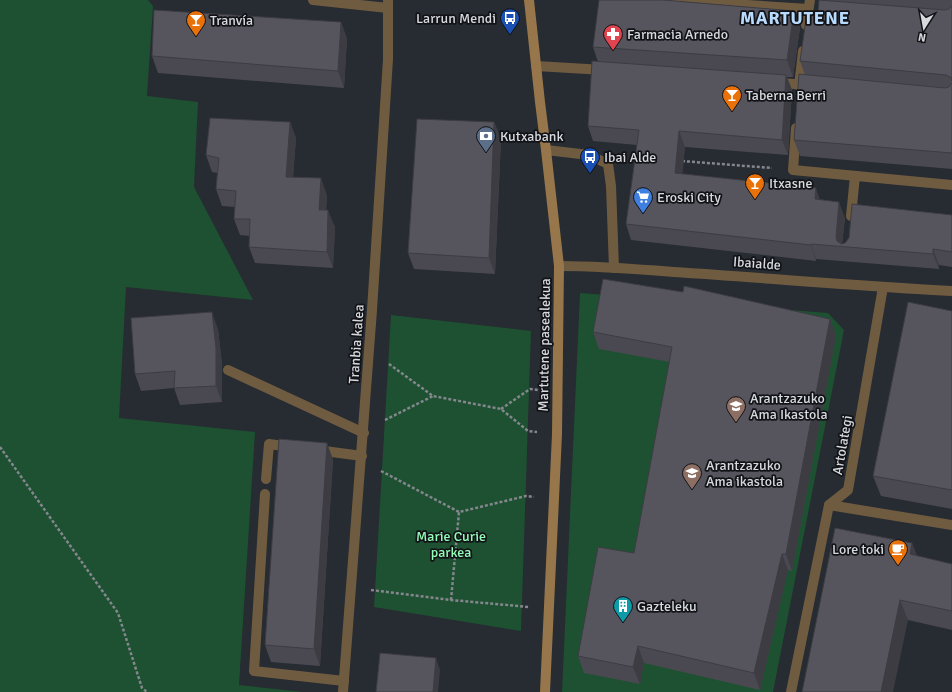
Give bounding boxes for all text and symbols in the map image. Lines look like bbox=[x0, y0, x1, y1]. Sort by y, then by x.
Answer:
bus stop icon: Larrun Mendi bbox=[499, 7, 521, 35]
district label: MARTUTENE bbox=[740, 7, 850, 29]
north arrow bbox=[904, 8, 944, 48]
bar icon: Tranvía bbox=[185, 9, 207, 37]
place label: Larrun Mendi bbox=[416, 10, 496, 27]
place label: Tranvía bbox=[210, 12, 253, 29]
pharmacy icon: Farmacia Arnedo bbox=[602, 23, 624, 51]
place label: Farmacia Arnedo bbox=[627, 26, 728, 43]
text: N bbox=[917, 30, 927, 44]
bar icon: Taberna Berri bbox=[721, 84, 743, 112]
place label: Taberna Berri bbox=[746, 87, 826, 104]
bank icon: Kutxabank bbox=[475, 125, 497, 153]
place label: Kutxabank bbox=[500, 128, 563, 145]
bus stop icon: Ibai Alde bbox=[579, 146, 601, 174]
place label: Ibai Alde bbox=[604, 149, 656, 166]
bar icon: Itxasne bbox=[744, 172, 766, 200]
place label: Itxasne bbox=[769, 175, 812, 192]
supermarket icon: Eroski City bbox=[632, 186, 654, 214]
place label: Eroski City bbox=[657, 189, 721, 206]
street label: Ibaialde bbox=[732, 253, 781, 274]
street label: Martutene pasealekua bbox=[535, 278, 554, 412]
street label: Tranbia kalea bbox=[345, 304, 368, 384]
place label: Arantzazuko Ama Ikastola bbox=[750, 390, 828, 423]
school or university icon: Arantzazuko Ama Ikastola bbox=[725, 395, 747, 423]
street label: Artolategi bbox=[829, 414, 856, 476]
place label: Arantzazuko Ama ikastola bbox=[706, 457, 783, 490]
school or university icon: Arantzazuko Ama ikastola bbox=[681, 462, 703, 490]
park label: Marie Curie parkea bbox=[416, 528, 486, 561]
cafe icon: Lore toki bbox=[887, 538, 909, 566]
place label: Lore toki bbox=[832, 541, 884, 558]
building icon: Gazteleku bbox=[612, 595, 634, 623]
place label: Gazteleku bbox=[637, 598, 697, 615]

